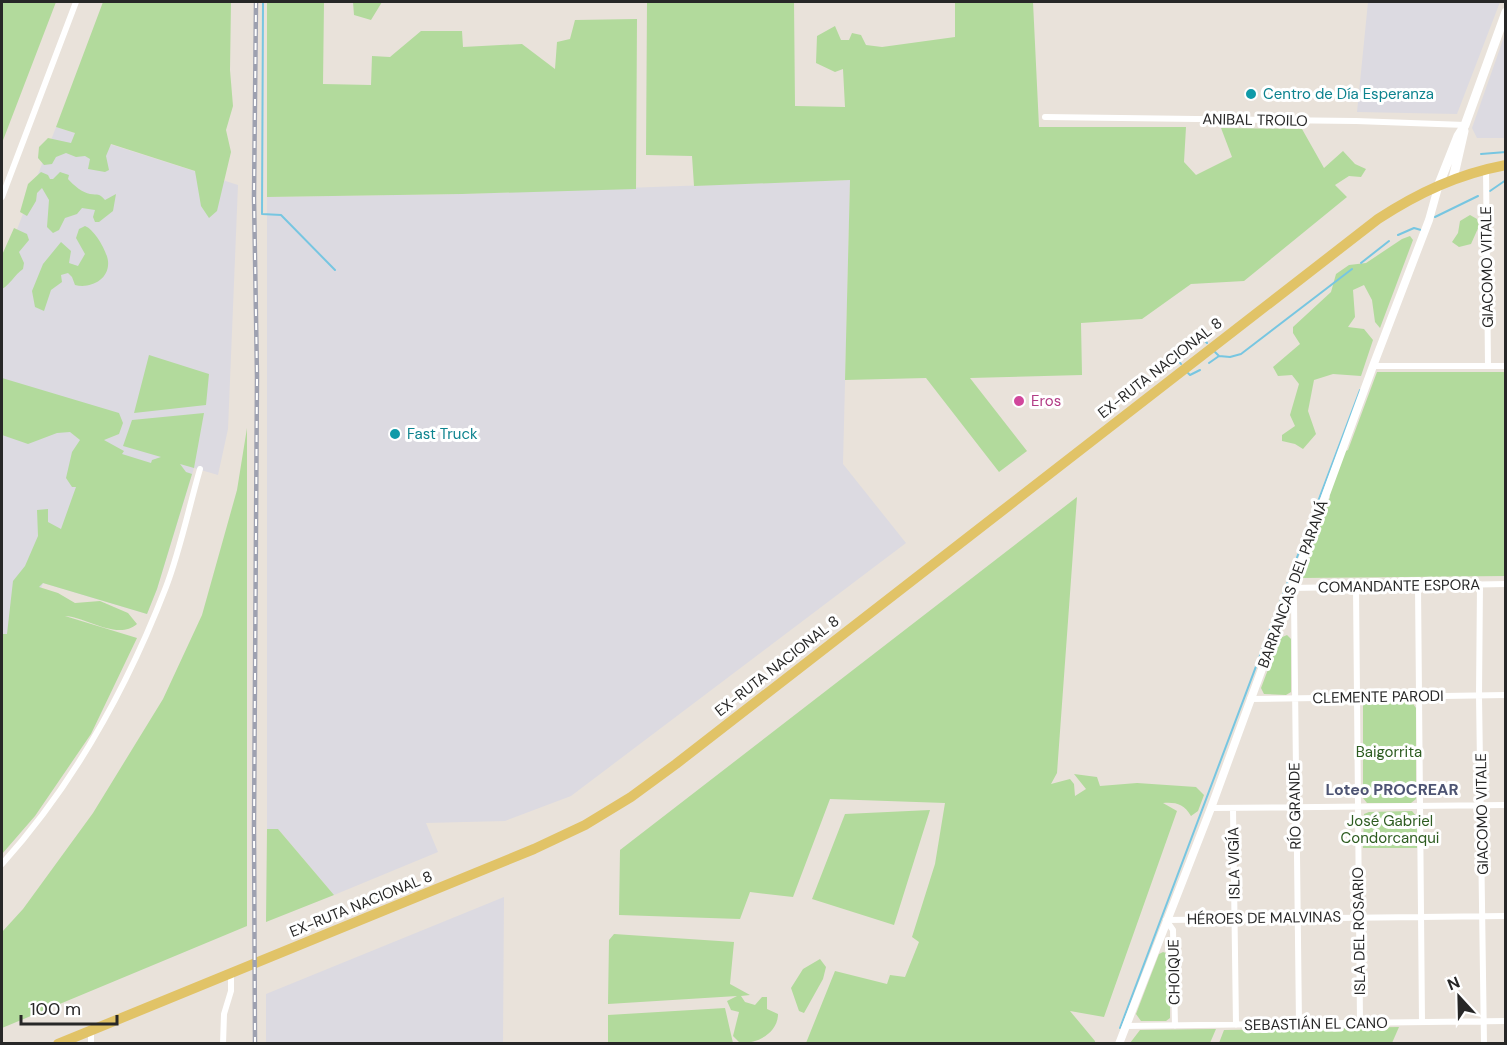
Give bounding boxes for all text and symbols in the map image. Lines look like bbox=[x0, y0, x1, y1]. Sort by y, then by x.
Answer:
place label: Centro de Día Esperanza bbox=[1263, 84, 1434, 104]
marker: Centro de Día Esperanza bbox=[1244, 87, 1258, 101]
street label: ANIBAL TROILO bbox=[1202, 109, 1308, 131]
street label: GIACOMO VITALE bbox=[1476, 206, 1498, 328]
street label: EX-RUTA NACIONAL 8 bbox=[1094, 313, 1226, 423]
place label: Eros bbox=[1031, 391, 1061, 411]
marker: Eros bbox=[1012, 394, 1026, 408]
place label: Fast Truck bbox=[407, 424, 478, 444]
marker: Fast Truck bbox=[388, 427, 402, 441]
street label: BARRANCAS DEL PARANÁ bbox=[1253, 497, 1333, 671]
street label: COMANDANTE ESPORA bbox=[1318, 575, 1480, 597]
street label: EX-RUTA NACIONAL 8 bbox=[711, 611, 843, 721]
street label: CLEMENTE PARODI bbox=[1312, 686, 1444, 708]
park label: Baigorrita bbox=[1356, 742, 1422, 762]
street label: GIACOMO VITALE bbox=[1471, 753, 1493, 875]
street label: RÍO GRANDE bbox=[1284, 762, 1306, 850]
district label: Loteo PROCREAR bbox=[1325, 779, 1459, 800]
park label: José Gabriel Condorcanqui bbox=[1341, 811, 1439, 848]
street label: ISLA VIGÍA bbox=[1223, 827, 1245, 899]
street label: EX-RUTA NACIONAL 8 bbox=[287, 866, 435, 942]
street label: ISLA DEL ROSARIO bbox=[1348, 867, 1370, 995]
street label: HÉROES DE MALVINAS bbox=[1187, 907, 1342, 929]
street label: CHOIQUE bbox=[1163, 939, 1185, 1005]
north arrow bbox=[1429, 967, 1489, 1027]
text: N bbox=[1444, 972, 1463, 995]
scale bar bbox=[21, 988, 117, 1026]
text: 100 m bbox=[30, 997, 81, 1021]
street label: SEBASTIÁN EL CANO bbox=[1244, 1013, 1388, 1035]

